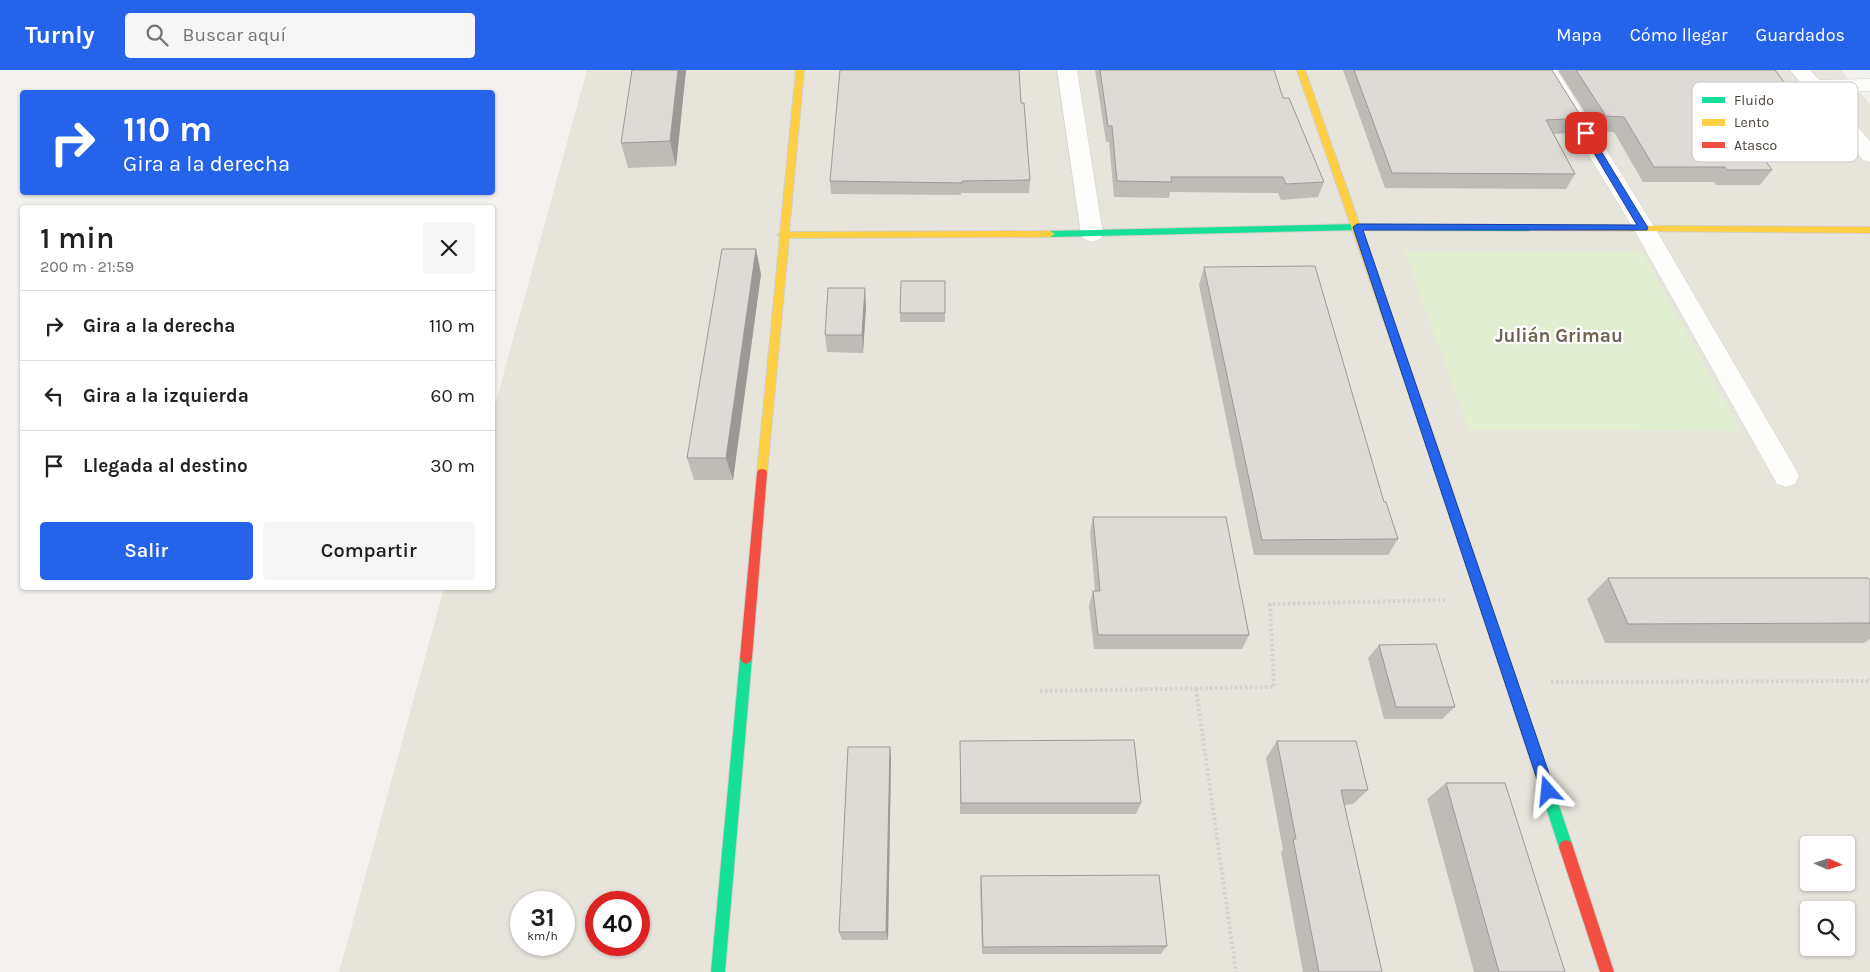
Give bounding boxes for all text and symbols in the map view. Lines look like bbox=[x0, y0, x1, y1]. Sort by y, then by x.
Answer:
search box bbox=[125, 13, 475, 58]
text: Turnly bbox=[25, 21, 95, 49]
icon: search bbox=[143, 21, 171, 49]
text: Buscar aquí bbox=[183, 24, 286, 46]
text: Mapa bbox=[1556, 24, 1602, 46]
text: Cómo llegar bbox=[1630, 24, 1728, 46]
text: Guardados bbox=[1756, 24, 1845, 46]
legend bbox=[1692, 82, 1858, 162]
text: Fluido bbox=[1734, 92, 1774, 109]
text: 110 m bbox=[123, 109, 212, 150]
icon: right bbox=[40, 110, 105, 175]
pin bbox=[1565, 112, 1607, 154]
text: Lento bbox=[1734, 114, 1769, 131]
icon: arrive bbox=[1572, 119, 1600, 147]
text: Atasco bbox=[1734, 137, 1777, 154]
text: Gira a la derecha bbox=[123, 151, 290, 177]
text: 1 min bbox=[40, 220, 114, 256]
button: close bbox=[423, 222, 475, 274]
text: 200 m · 21:59 bbox=[40, 257, 134, 276]
icon: right bbox=[40, 312, 68, 340]
text: Gira a la derecha bbox=[83, 315, 235, 337]
text: 110 m bbox=[429, 315, 475, 337]
district label: Julián Grimau bbox=[1495, 325, 1623, 347]
icon: left bbox=[40, 382, 68, 410]
text: Gira a la izquierda bbox=[83, 385, 249, 407]
text: 60 m bbox=[431, 385, 475, 407]
icon: arrive bbox=[40, 452, 68, 480]
text: Llegada al destino bbox=[83, 455, 248, 477]
text: 30 m bbox=[430, 455, 475, 477]
button: Salir bbox=[40, 522, 253, 580]
button: Compartir bbox=[263, 522, 475, 580]
position arrow bbox=[1521, 764, 1573, 816]
north arrow bbox=[1800, 836, 1855, 891]
map controls bbox=[1800, 836, 1855, 956]
speed limit sign: 40 bbox=[585, 891, 650, 956]
button: search bbox=[1800, 901, 1855, 956]
text: 31 bbox=[530, 903, 555, 932]
text: km/h bbox=[527, 929, 558, 943]

